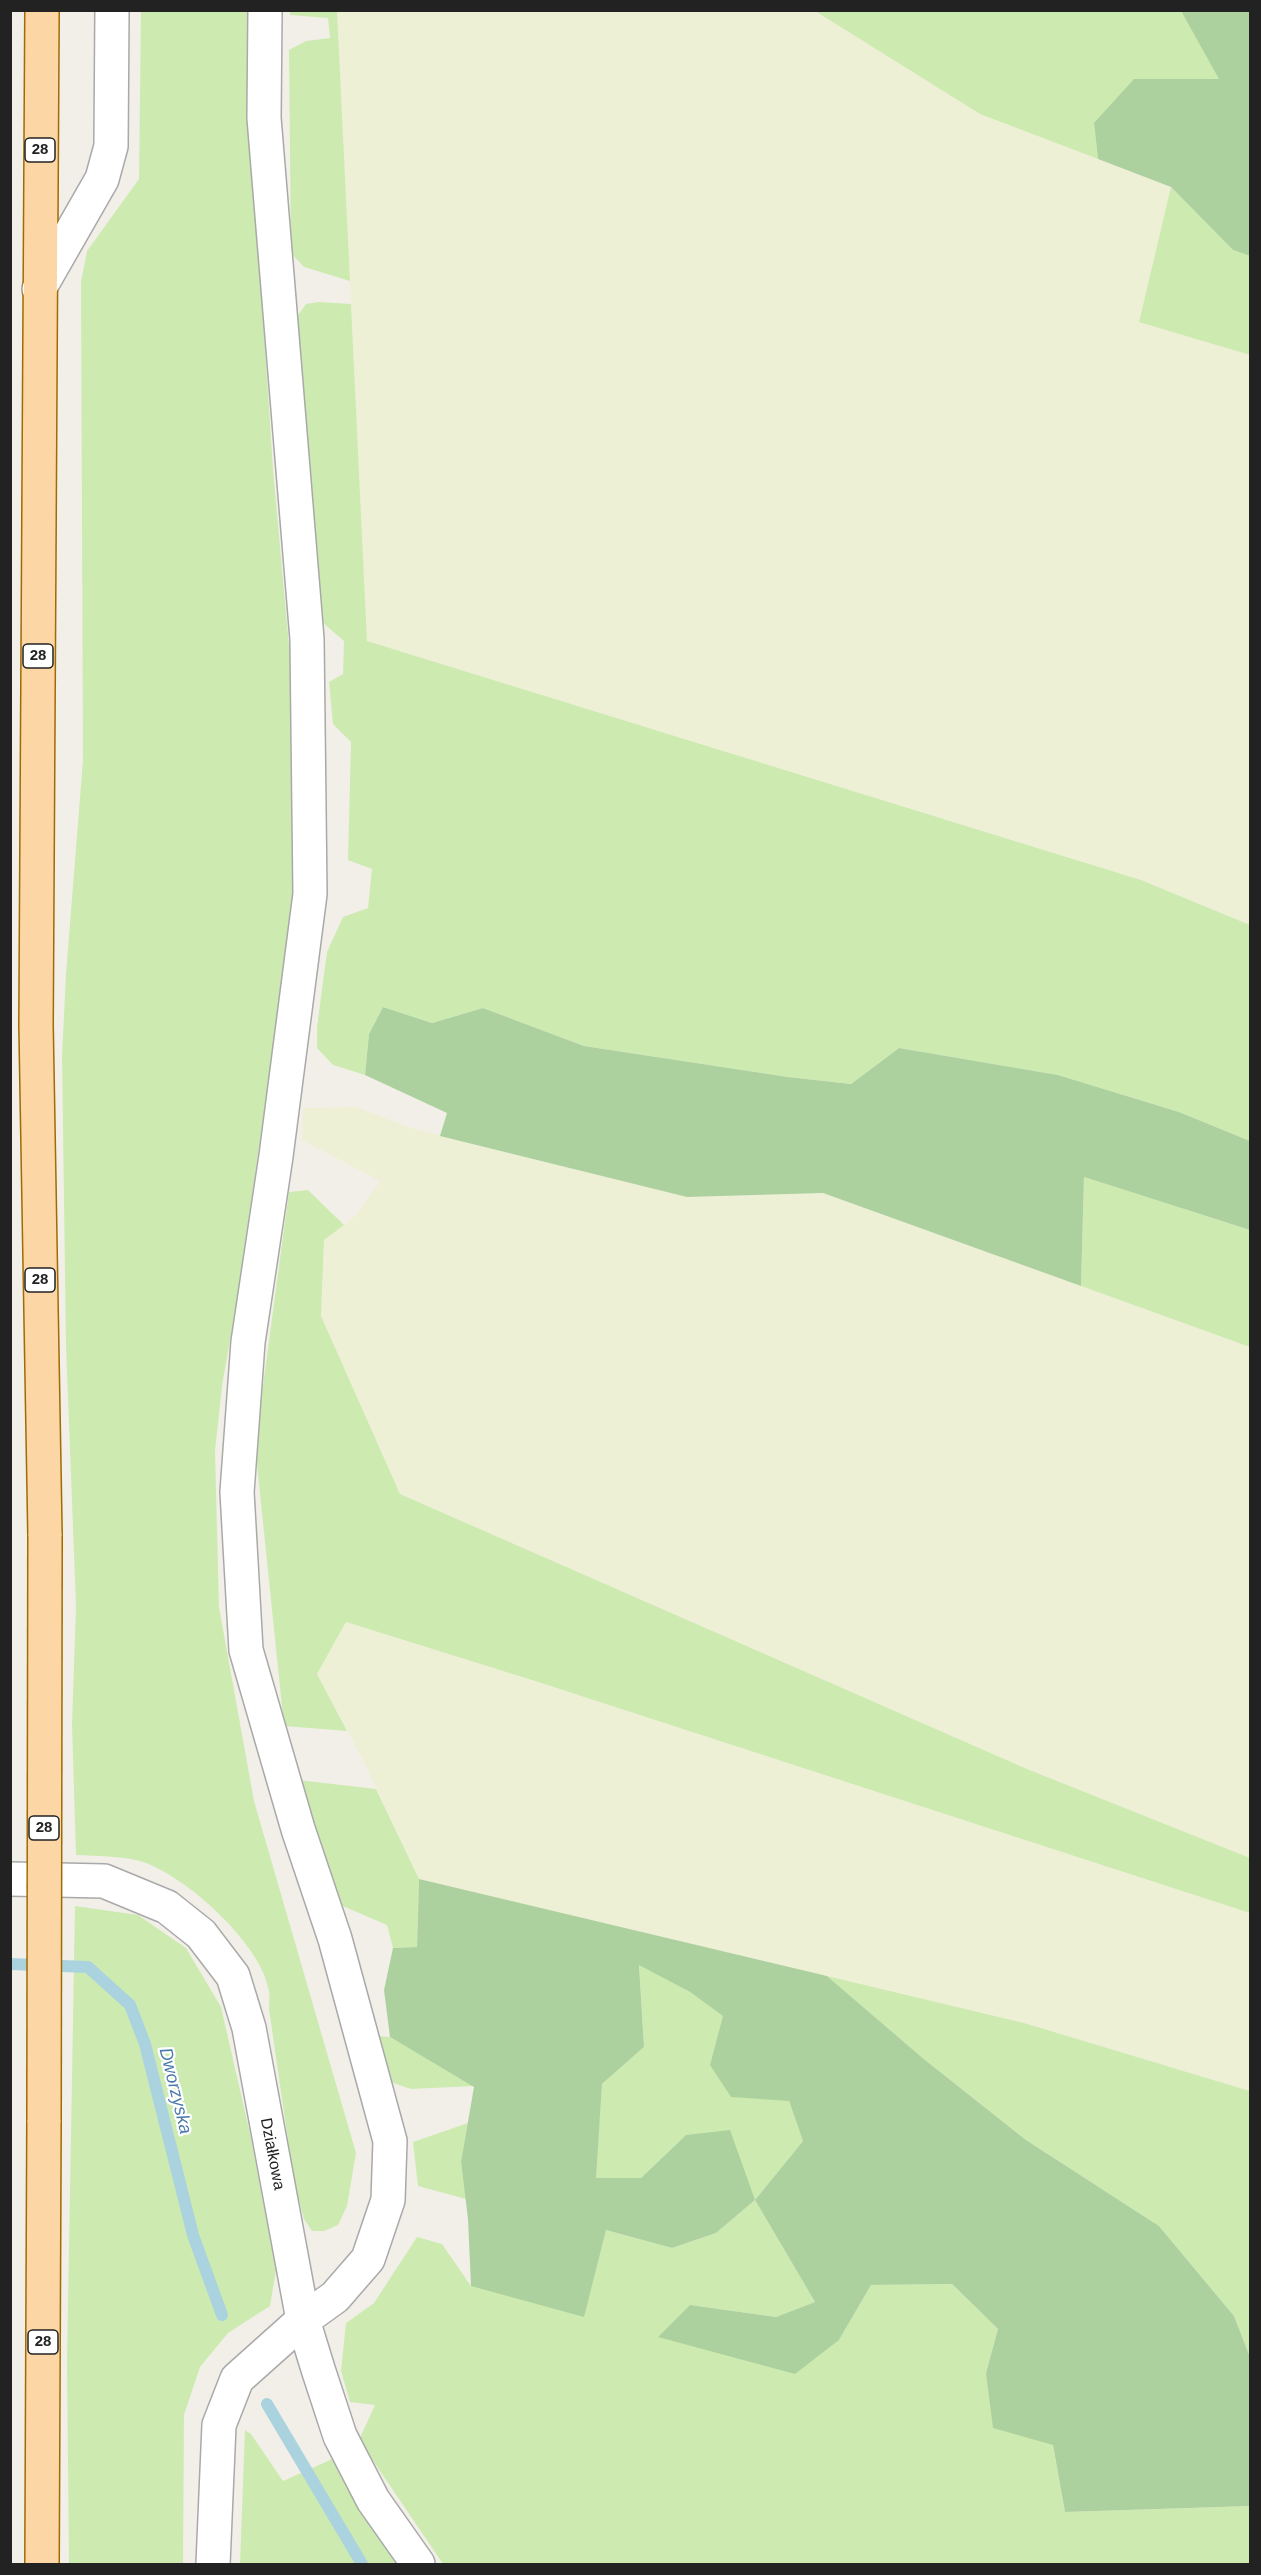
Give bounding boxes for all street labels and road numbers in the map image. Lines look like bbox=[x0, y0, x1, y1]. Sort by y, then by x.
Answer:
road number: 28 bbox=[25, 138, 55, 162]
road number: 28 bbox=[23, 644, 53, 668]
road number: 28 bbox=[25, 1268, 55, 1292]
road number: 28 bbox=[29, 1816, 59, 1840]
street label: Działkowa bbox=[256, 2116, 288, 2192]
road number: 28 bbox=[28, 2330, 58, 2354]

